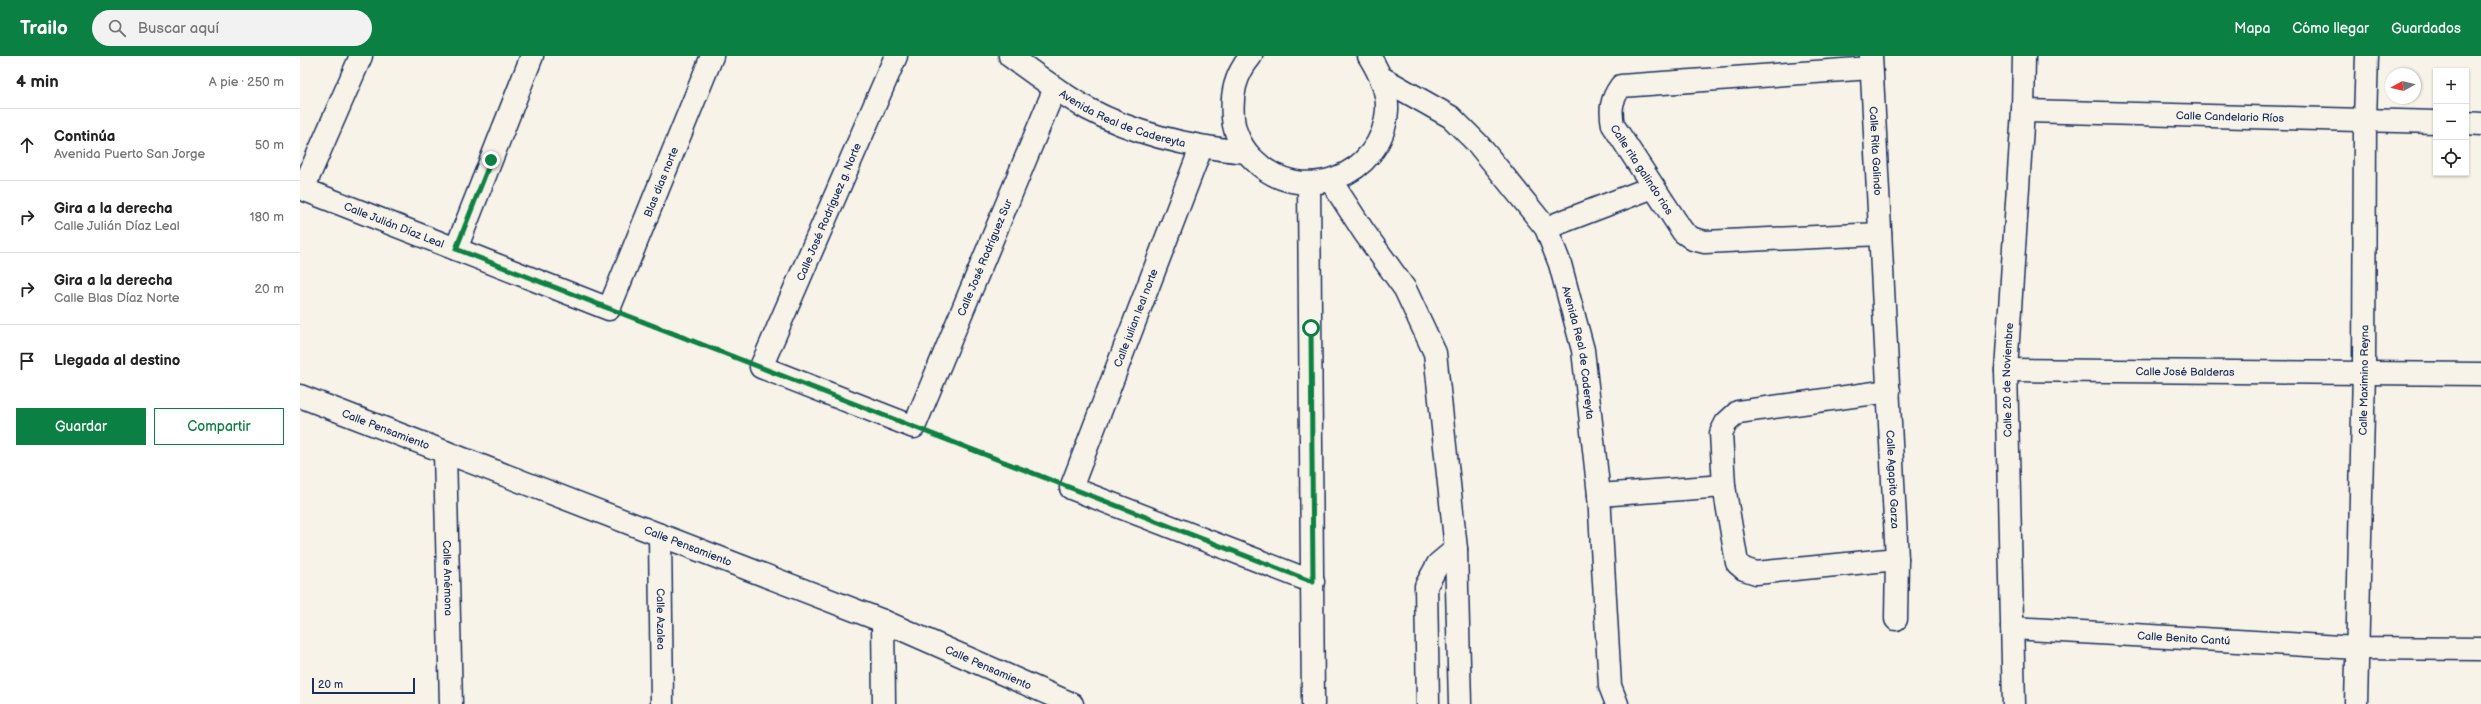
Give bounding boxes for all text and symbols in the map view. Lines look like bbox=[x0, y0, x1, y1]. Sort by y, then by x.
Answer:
search box bbox=[92, 10, 372, 46]
text: Trailo bbox=[20, 17, 68, 40]
icon: search bbox=[106, 17, 128, 39]
text: Buscar aquí bbox=[138, 19, 219, 38]
text: Mapa bbox=[2234, 20, 2270, 37]
text: Cómo llegar bbox=[2292, 20, 2369, 37]
text: Guardados bbox=[2391, 20, 2461, 37]
north arrow bbox=[2385, 68, 2421, 104]
map controls bbox=[2433, 68, 2469, 176]
button: + bbox=[2433, 68, 2469, 104]
text: 4 min bbox=[16, 72, 59, 92]
text: A pie · 250 m bbox=[209, 74, 284, 90]
street label: Avenida Real de Cadereyta bbox=[1057, 87, 1187, 150]
button: − bbox=[2433, 104, 2469, 140]
street label: Calle Rita Galindo bbox=[1867, 106, 1885, 196]
street label: Calle Candelario Ríos bbox=[2176, 109, 2285, 124]
street label: Calle rita galindo rios bbox=[1608, 122, 1677, 217]
text: Continúa bbox=[54, 127, 115, 146]
icon: ahead bbox=[16, 134, 38, 156]
text: 50 m bbox=[255, 137, 284, 153]
button: locate bbox=[2433, 140, 2469, 176]
street label: Calle José Rodríguez g. Norte bbox=[794, 141, 864, 283]
street label: Blas dias norte bbox=[641, 145, 681, 219]
text: Avenida Puerto San Jorge bbox=[54, 146, 205, 162]
route end bbox=[482, 151, 500, 169]
street label: Calle José Rodríguez Sur bbox=[954, 196, 1015, 318]
text: Gira a la derecha bbox=[54, 199, 173, 218]
street label: Calle Julián Díaz Leal bbox=[342, 199, 446, 250]
icon: right bbox=[16, 206, 38, 228]
text: 180 m bbox=[249, 209, 284, 225]
text: Calle Julián Díaz Leal bbox=[54, 218, 180, 234]
street label: Calle julian leal norte bbox=[1111, 267, 1161, 369]
text: Gira a la derecha bbox=[54, 271, 173, 290]
icon: right bbox=[16, 278, 38, 300]
text: 20 m bbox=[254, 281, 284, 297]
street label: Avenida Real de Cadereyta bbox=[1560, 285, 1597, 420]
text: Calle Blas Díaz Norte bbox=[54, 290, 180, 306]
route start bbox=[1302, 319, 1320, 337]
street label: Calle 20 de Noviembre bbox=[1999, 322, 2016, 438]
street label: Calle Maximino Reyna bbox=[2356, 325, 2371, 436]
icon: arrive bbox=[16, 350, 38, 372]
text: Llegada al destino bbox=[54, 351, 180, 370]
street label: Calle José Balderas bbox=[2135, 365, 2235, 378]
street label: Calle Pensamiento bbox=[340, 406, 432, 452]
button: Guardar bbox=[16, 408, 146, 445]
button: Compartir bbox=[154, 408, 284, 445]
street label: Calle Agapito Garza bbox=[1884, 430, 1902, 529]
street label: Calle Pensamiento bbox=[642, 523, 734, 569]
street label: Calle Anémona bbox=[441, 540, 455, 616]
street label: Calle Azalea bbox=[654, 588, 668, 650]
street label: Calle Benito Cantú bbox=[2137, 629, 2231, 647]
street label: Calle Pensamiento bbox=[943, 643, 1034, 692]
scale bar bbox=[312, 676, 415, 695]
text: 20 m bbox=[318, 678, 343, 691]

